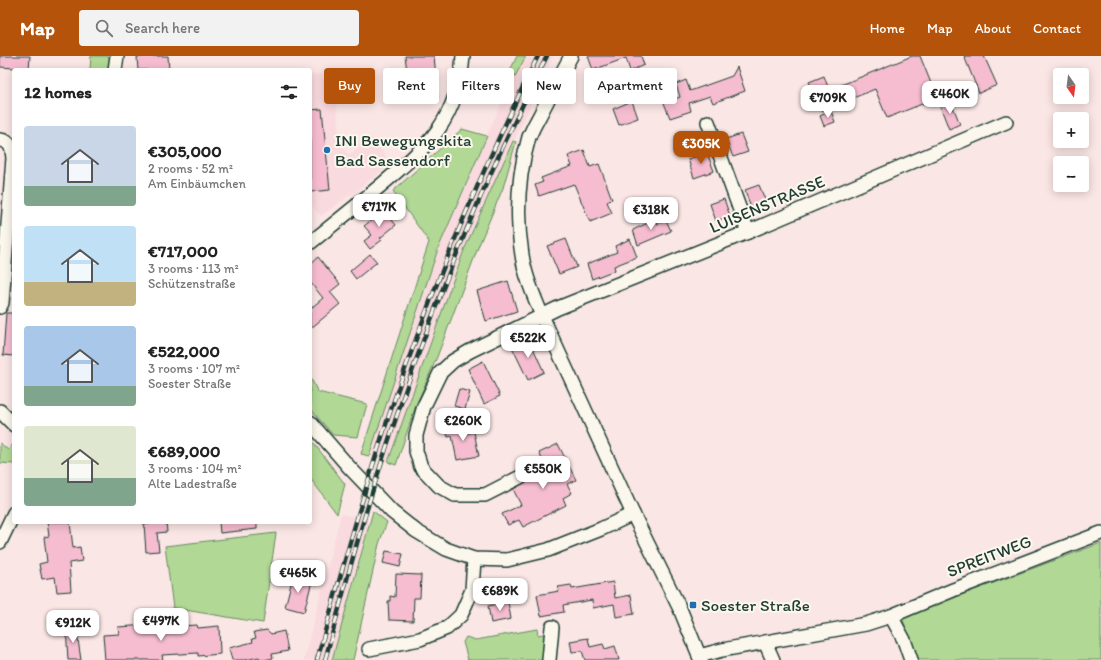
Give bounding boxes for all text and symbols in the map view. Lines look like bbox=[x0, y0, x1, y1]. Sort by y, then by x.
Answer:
search box bbox=[79, 10, 359, 46]
text: Map bbox=[20, 17, 55, 40]
icon: search bbox=[93, 17, 115, 39]
text: Search here bbox=[125, 19, 200, 37]
text: Home bbox=[870, 20, 905, 37]
text: Map bbox=[927, 20, 953, 37]
text: About bbox=[975, 20, 1011, 37]
text: Contact bbox=[1033, 20, 1081, 37]
chip: Buy bbox=[324, 68, 375, 104]
chip: Rent bbox=[383, 68, 439, 104]
chip: Filters bbox=[447, 68, 514, 104]
chip: New bbox=[522, 68, 576, 104]
chip: Apartment bbox=[584, 68, 677, 104]
north arrow bbox=[1053, 68, 1089, 104]
map controls bbox=[1053, 68, 1089, 192]
icon: filters bbox=[278, 81, 300, 103]
pin: €460K bbox=[922, 81, 978, 115]
text: 12 homes bbox=[24, 82, 92, 102]
pin: €709K bbox=[800, 85, 856, 119]
text: €460K bbox=[931, 86, 969, 101]
text: €709K bbox=[810, 90, 847, 105]
button: + bbox=[1053, 112, 1089, 148]
place label: INI Bewegungskita Bad Sassendorf bbox=[335, 130, 471, 170]
pin: €305K bbox=[673, 131, 729, 165]
text: €305K bbox=[682, 136, 720, 151]
text: €305,000 bbox=[148, 141, 222, 161]
icon: home bbox=[56, 142, 104, 190]
marker: INI Bewegungskita Bad Sassendorf bbox=[322, 145, 332, 155]
button: − bbox=[1053, 156, 1089, 192]
text: 2 rooms · 52 m² bbox=[148, 161, 233, 176]
street label: LUISENSTRASSE bbox=[706, 171, 828, 237]
text: Am Einbäumchen bbox=[148, 176, 246, 191]
pin: €717K bbox=[351, 194, 407, 228]
pin: €318K bbox=[623, 197, 679, 231]
text: €717K bbox=[362, 199, 396, 214]
text: €318K bbox=[633, 202, 669, 217]
text: €717,000 bbox=[148, 241, 218, 261]
icon: home bbox=[56, 242, 104, 290]
text: 3 rooms · 113 m² bbox=[148, 261, 239, 276]
text: Schützenstraße bbox=[148, 276, 236, 291]
pin: €522K bbox=[500, 325, 556, 359]
text: €522K bbox=[510, 330, 546, 345]
text: €522,000 bbox=[148, 341, 220, 361]
icon: home bbox=[56, 342, 104, 390]
text: 3 rooms · 107 m² bbox=[148, 361, 240, 376]
text: Soester Straße bbox=[148, 376, 231, 391]
pin: €260K bbox=[435, 408, 491, 442]
text: €260K bbox=[444, 413, 482, 428]
text: €689,000 bbox=[148, 441, 220, 461]
icon: home bbox=[56, 442, 104, 490]
pin: €550K bbox=[515, 456, 571, 490]
text: 3 rooms · 104 m² bbox=[148, 461, 241, 476]
text: €550K bbox=[524, 461, 562, 476]
text: Alte Ladestraße bbox=[148, 476, 237, 491]
street label: SPREITWEG bbox=[944, 531, 1034, 581]
pin: €465K bbox=[270, 560, 326, 594]
text: €465K bbox=[279, 565, 317, 580]
pin: €689K bbox=[472, 578, 528, 612]
text: €689K bbox=[482, 583, 518, 598]
place label: Soester Straße bbox=[701, 595, 810, 615]
marker: Soester Straße bbox=[688, 600, 698, 610]
pin: €497K bbox=[133, 608, 189, 642]
pin: €912K bbox=[45, 610, 101, 644]
text: €497K bbox=[143, 613, 179, 628]
text: €912K bbox=[55, 615, 91, 630]

